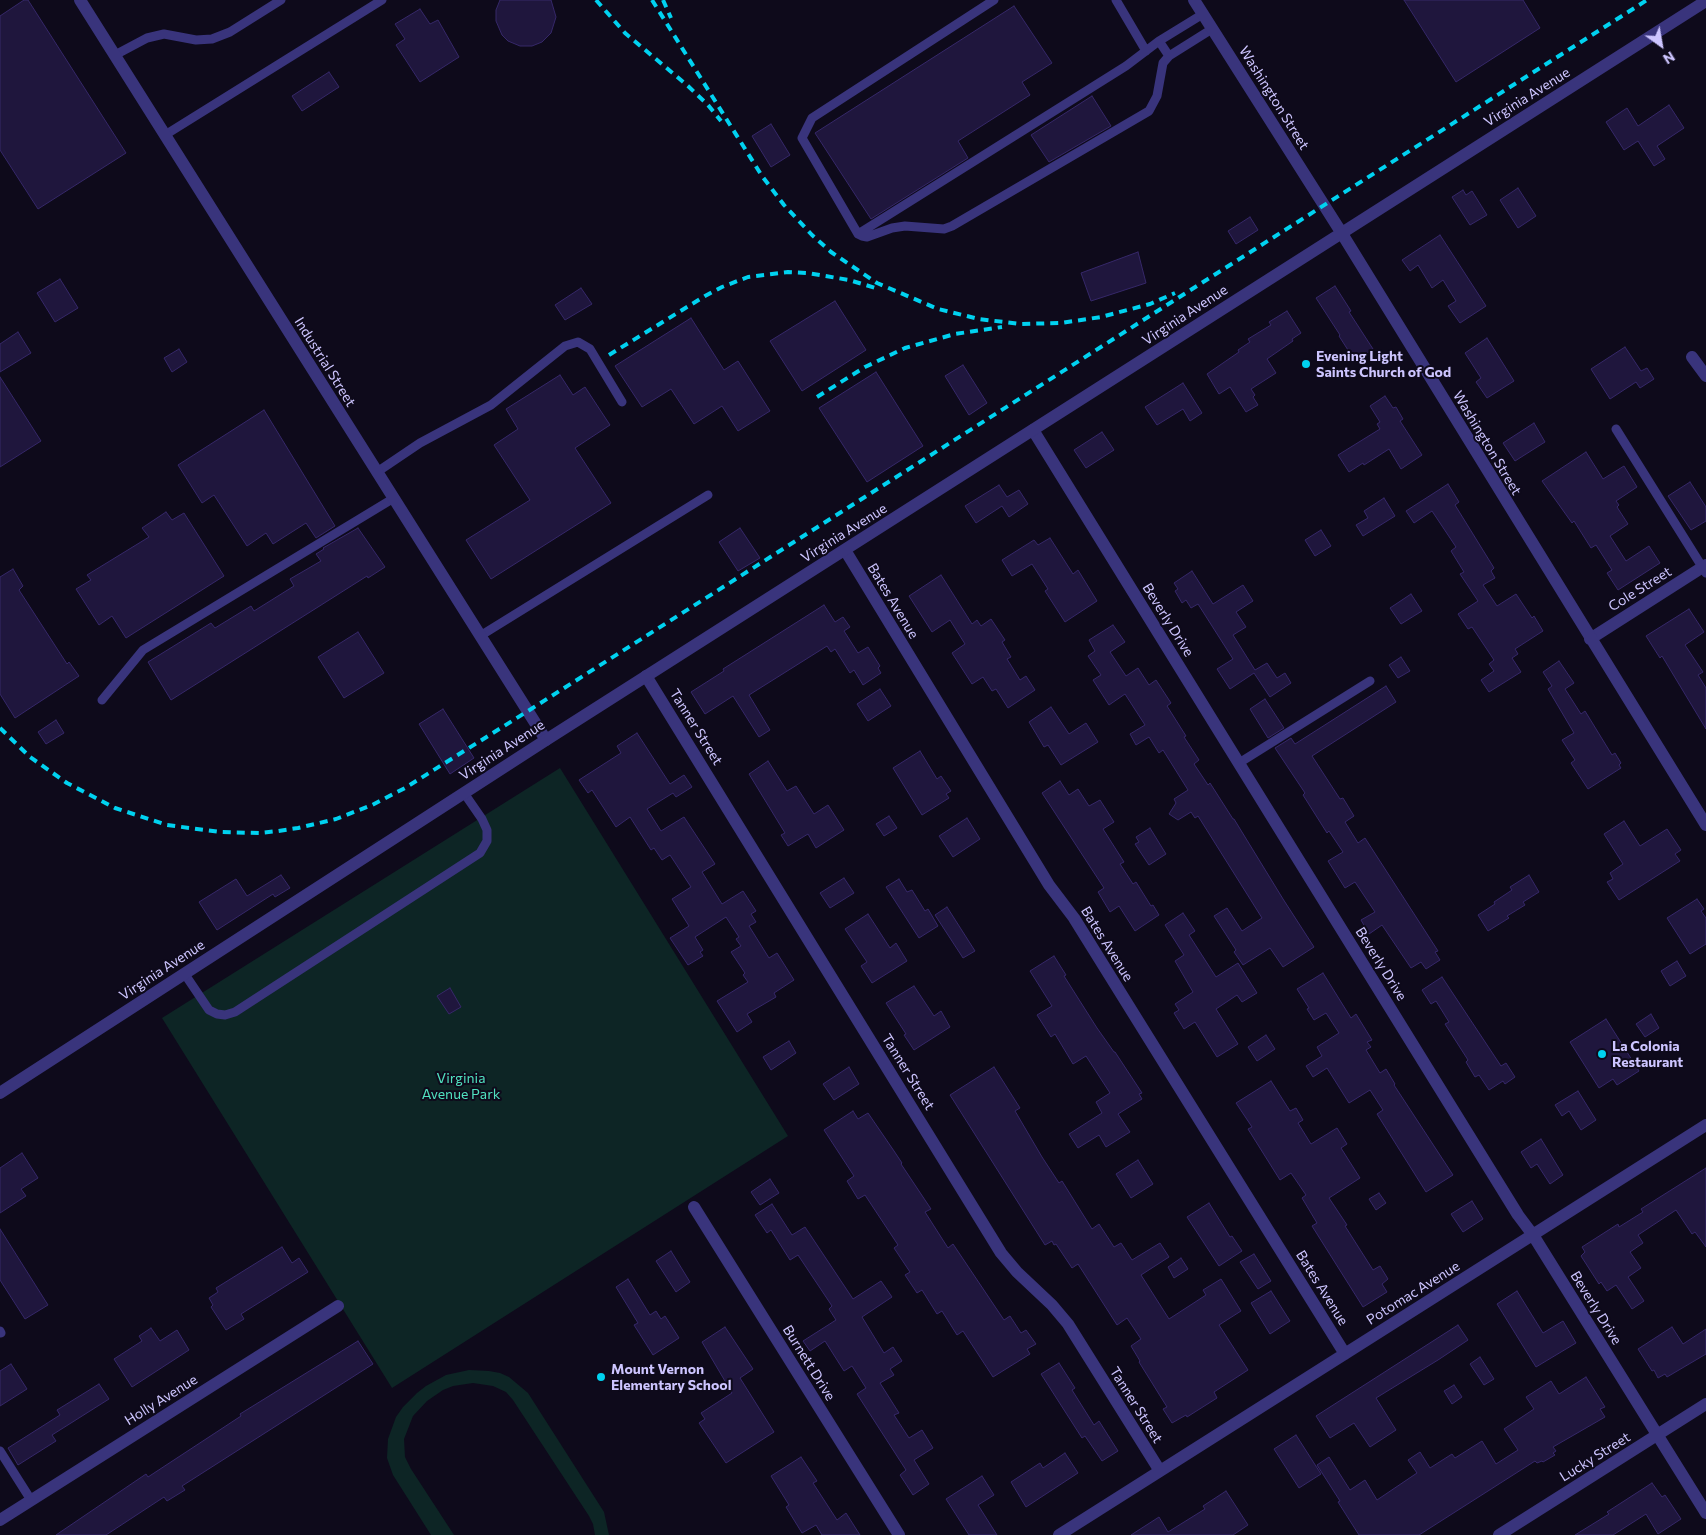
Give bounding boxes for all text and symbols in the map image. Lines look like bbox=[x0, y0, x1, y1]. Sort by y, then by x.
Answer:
north arrow bbox=[1636, 20, 1686, 70]
street label: Washington Street bbox=[1235, 43, 1313, 153]
text: N bbox=[1660, 48, 1678, 68]
street label: Virginia Avenue bbox=[1481, 64, 1573, 130]
street label: Virginia Avenue bbox=[1139, 281, 1231, 349]
street label: Industrial Street bbox=[291, 314, 359, 410]
place label: Evening Light Saints Church of God bbox=[1316, 348, 1451, 381]
marker: Evening Light Saints Church of God bbox=[1300, 358, 1312, 370]
street label: Washington Street bbox=[1449, 388, 1525, 498]
street label: Virginia Avenue bbox=[798, 500, 890, 566]
street label: Bates Avenue bbox=[864, 560, 922, 642]
street label: Cole Street bbox=[1605, 563, 1675, 615]
street label: Beverly Drive bbox=[1139, 580, 1197, 660]
street label: Tanner Street bbox=[666, 686, 726, 768]
street label: Virginia Avenue bbox=[456, 716, 548, 784]
street label: Bates Avenue bbox=[1077, 903, 1137, 985]
street label: Beverly Drive bbox=[1352, 924, 1410, 1004]
street label: Virginia Avenue bbox=[116, 936, 208, 1004]
street label: Tanner Street bbox=[878, 1031, 938, 1113]
place label: La Colonia Restaurant bbox=[1612, 1038, 1683, 1070]
marker: La Colonia Restaurant bbox=[1596, 1048, 1608, 1060]
park label: Virginia Avenue Park bbox=[422, 1070, 500, 1102]
street label: Bates Avenue bbox=[1292, 1247, 1352, 1329]
street label: Potomac Avenue bbox=[1363, 1258, 1463, 1328]
street label: Beverly Drive bbox=[1567, 1268, 1625, 1348]
street label: Burnett Drive bbox=[779, 1322, 839, 1404]
place label: Mount Vernon Elementary School bbox=[611, 1361, 731, 1394]
street label: Tanner Street bbox=[1106, 1364, 1166, 1446]
street label: Holly Avenue bbox=[122, 1371, 200, 1429]
marker: Mount Vernon Elementary School bbox=[595, 1371, 607, 1383]
street label: Lucky Street bbox=[1557, 1429, 1633, 1485]

